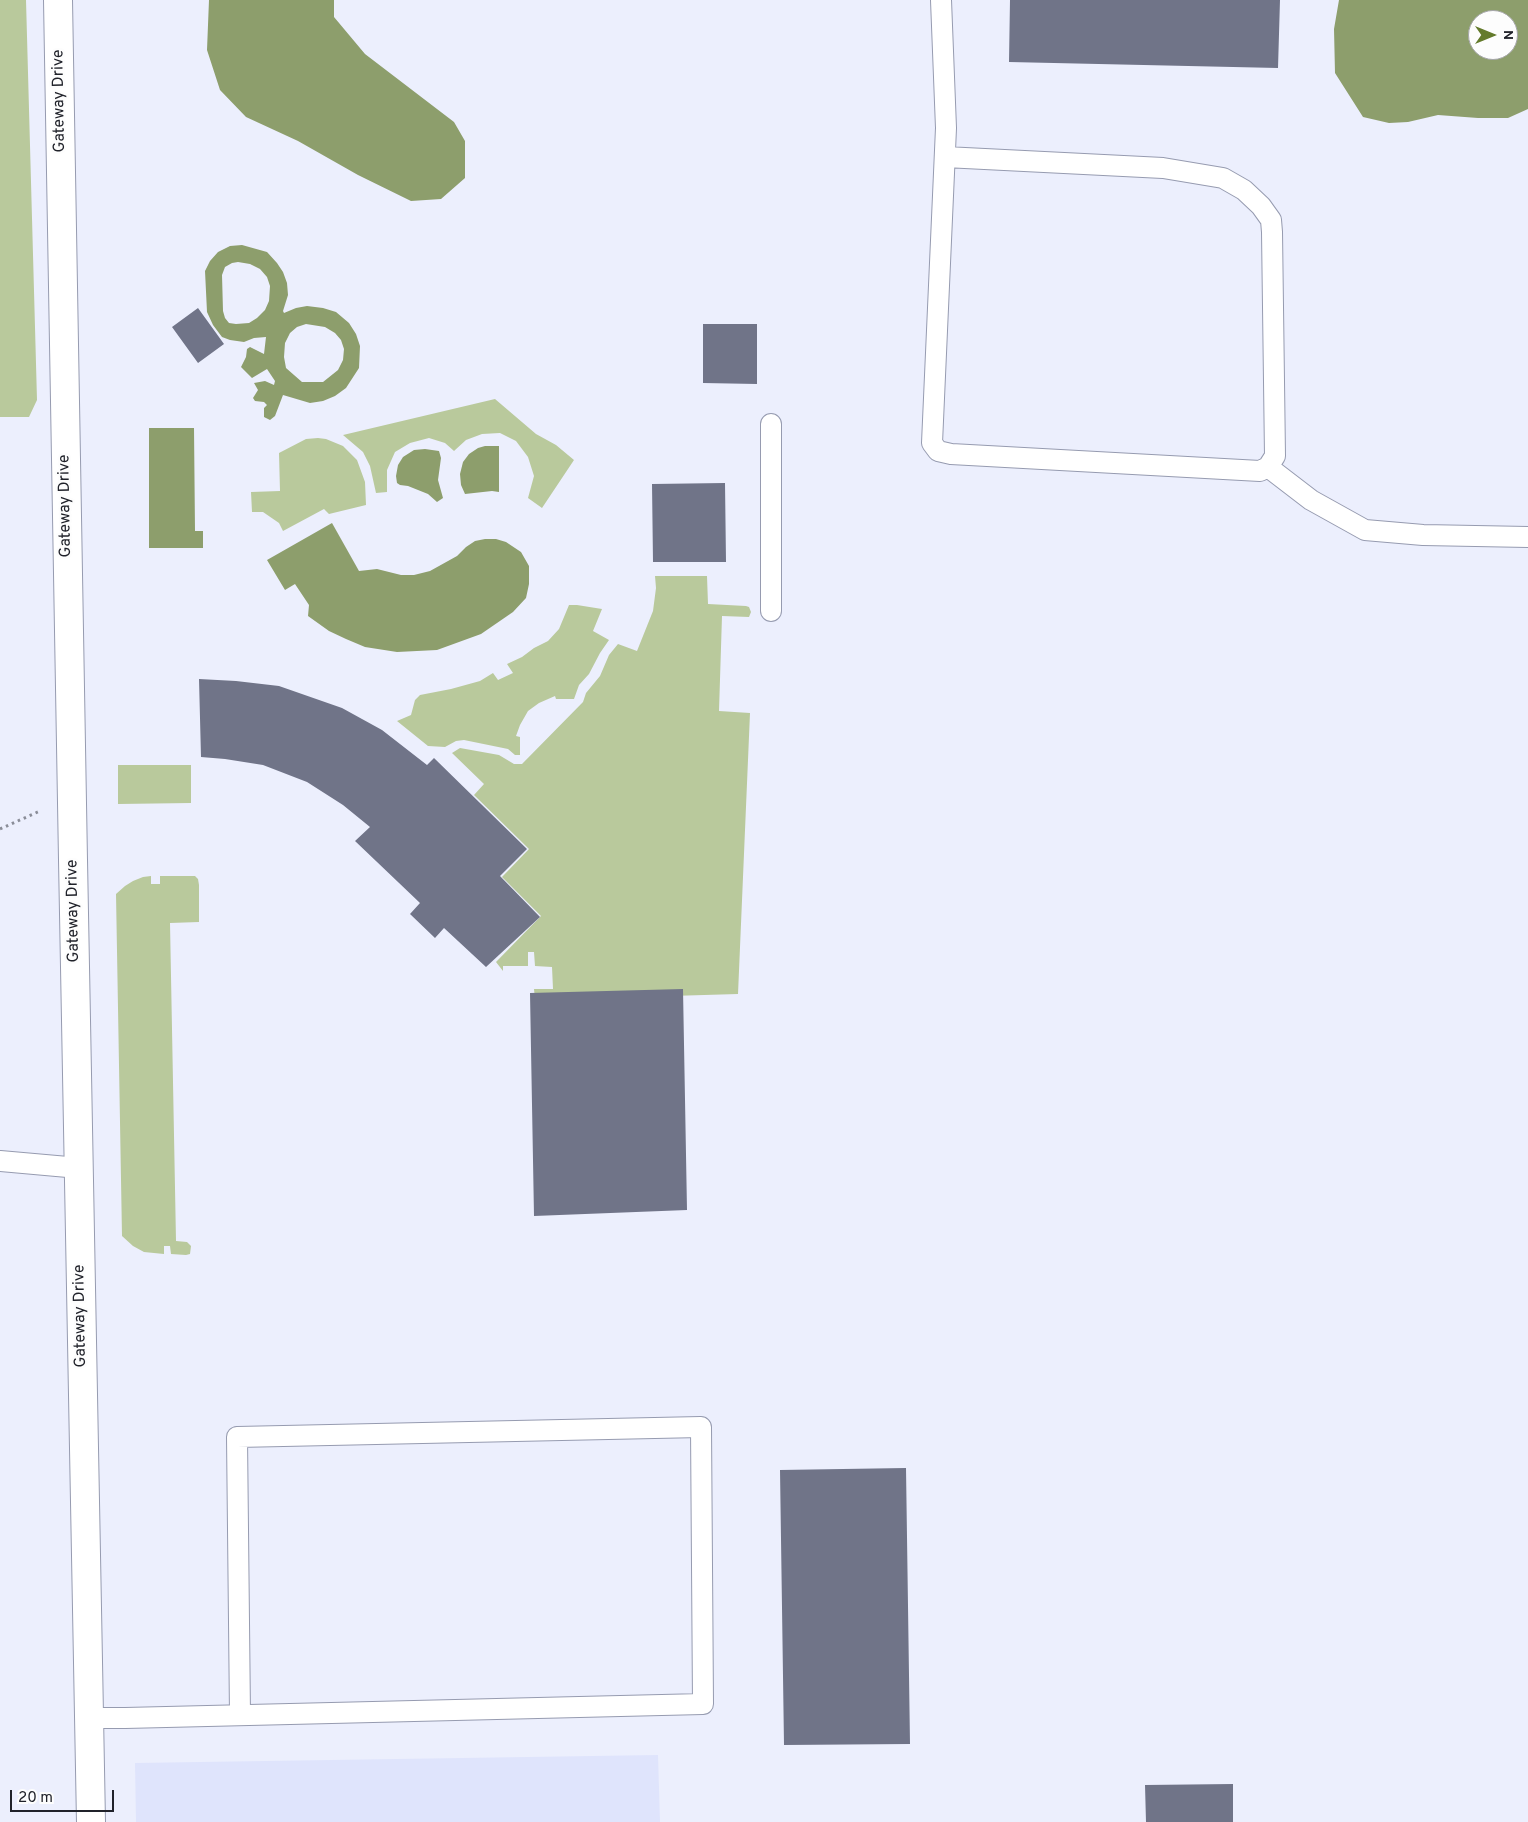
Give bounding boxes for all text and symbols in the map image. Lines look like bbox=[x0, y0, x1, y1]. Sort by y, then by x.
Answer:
north arrow bbox=[1468, 10, 1518, 60]
text: N bbox=[1499, 30, 1516, 40]
street label: Gateway Drive bbox=[49, 49, 71, 153]
street label: Gateway Drive bbox=[55, 454, 77, 558]
street label: Gateway Drive bbox=[63, 859, 85, 963]
street label: Gateway Drive bbox=[70, 1264, 92, 1368]
scale bar bbox=[12, 1780, 116, 1812]
text: 20 m bbox=[18, 1789, 53, 1808]

